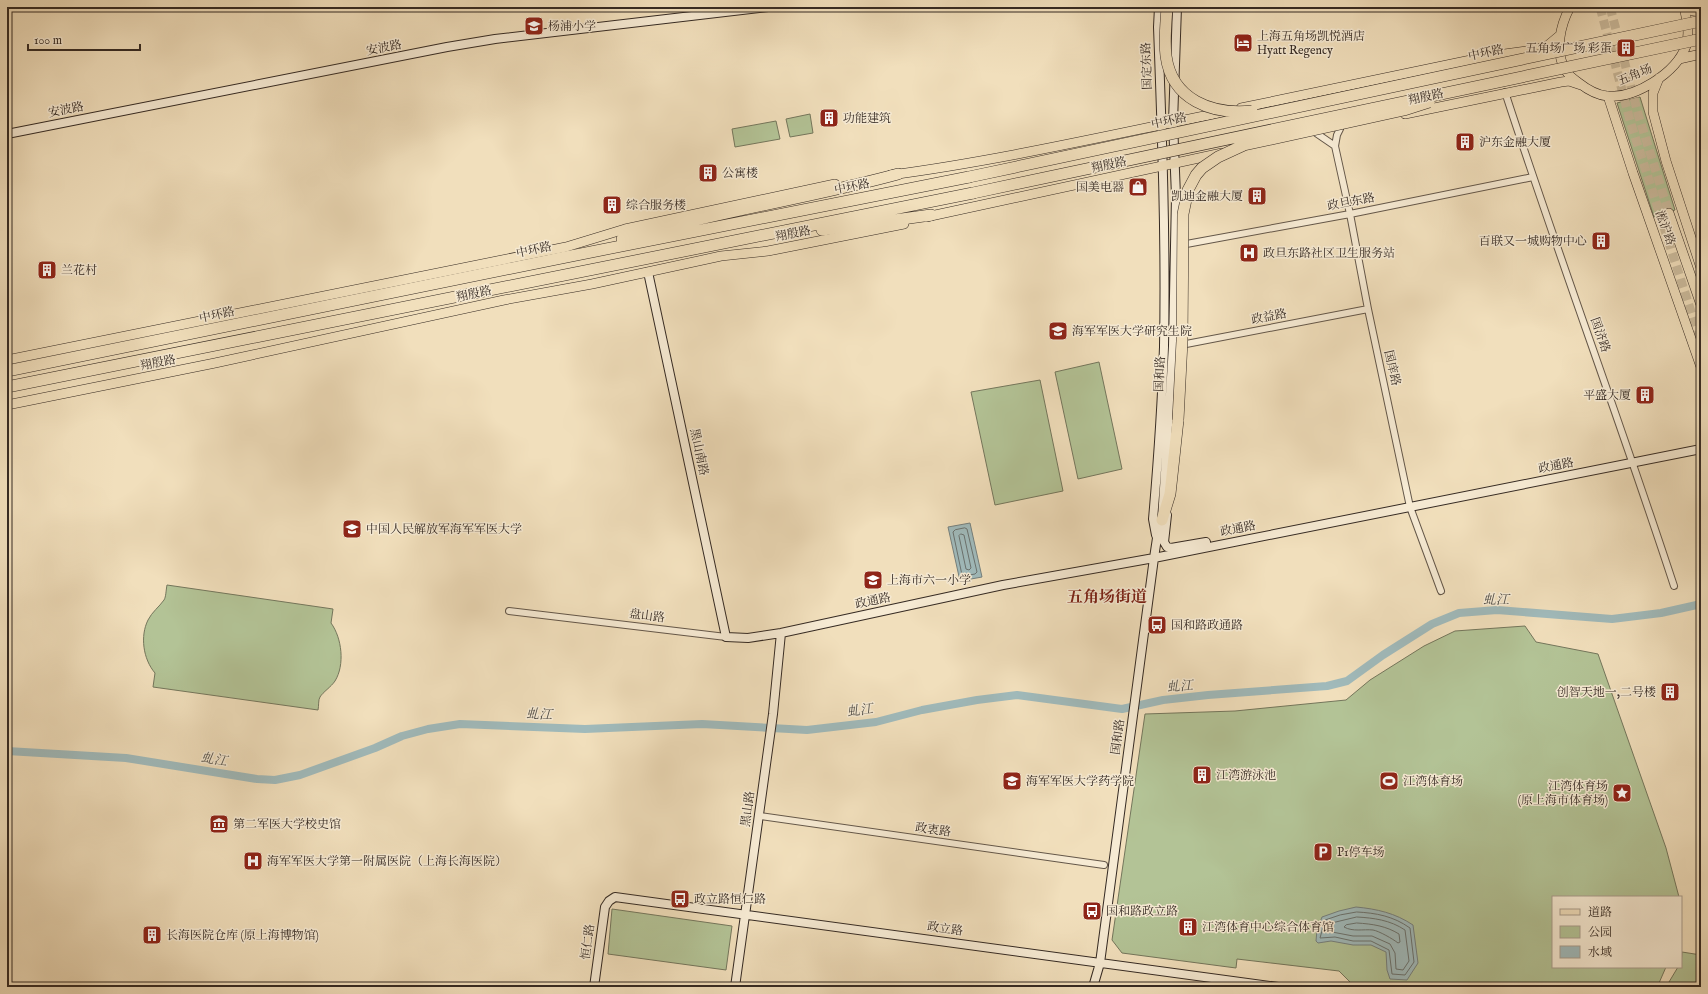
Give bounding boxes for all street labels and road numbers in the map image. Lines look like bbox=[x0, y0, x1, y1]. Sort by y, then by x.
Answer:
street label: 安波路 bbox=[365, 37, 403, 59]
street label: 国定东路 bbox=[1139, 42, 1155, 90]
street label: 中环路 bbox=[1467, 42, 1505, 64]
street label: 五角场 bbox=[1615, 61, 1655, 89]
street label: 翔殷路 bbox=[1407, 86, 1445, 108]
street label: 安波路 bbox=[47, 99, 85, 121]
street label: 中环路 bbox=[1150, 110, 1188, 132]
street label: 翔殷路 bbox=[1090, 154, 1128, 176]
street label: 中环路 bbox=[833, 176, 871, 198]
street label: 政旦东路 bbox=[1326, 190, 1376, 214]
street label: 淞沪路 bbox=[1652, 209, 1678, 247]
street label: 翔殷路 bbox=[774, 223, 812, 245]
street label: 中环路 bbox=[515, 239, 553, 261]
street label: 翔殷路 bbox=[455, 283, 493, 305]
street label: 中环路 bbox=[198, 304, 236, 326]
street label: 政益路 bbox=[1250, 306, 1288, 328]
street label: 国济路 bbox=[1587, 316, 1613, 354]
street label: 国庠路 bbox=[1381, 349, 1403, 387]
street label: 翔殷路 bbox=[139, 352, 177, 374]
street label: 国和路 bbox=[1152, 356, 1168, 392]
street label: 黑山南路 bbox=[687, 427, 711, 477]
street label: 政通路 bbox=[1537, 455, 1575, 477]
street label: 政通路 bbox=[1219, 518, 1257, 540]
street label: 政通路 bbox=[854, 590, 892, 612]
street label: 盘山路 bbox=[628, 606, 666, 626]
street label: 国和路 bbox=[1108, 718, 1128, 756]
street label: 黑山路 bbox=[738, 790, 758, 828]
street label: 政衷路 bbox=[914, 820, 952, 840]
street label: 政立路 bbox=[926, 919, 964, 939]
street label: 恒仁路 bbox=[578, 923, 598, 961]

